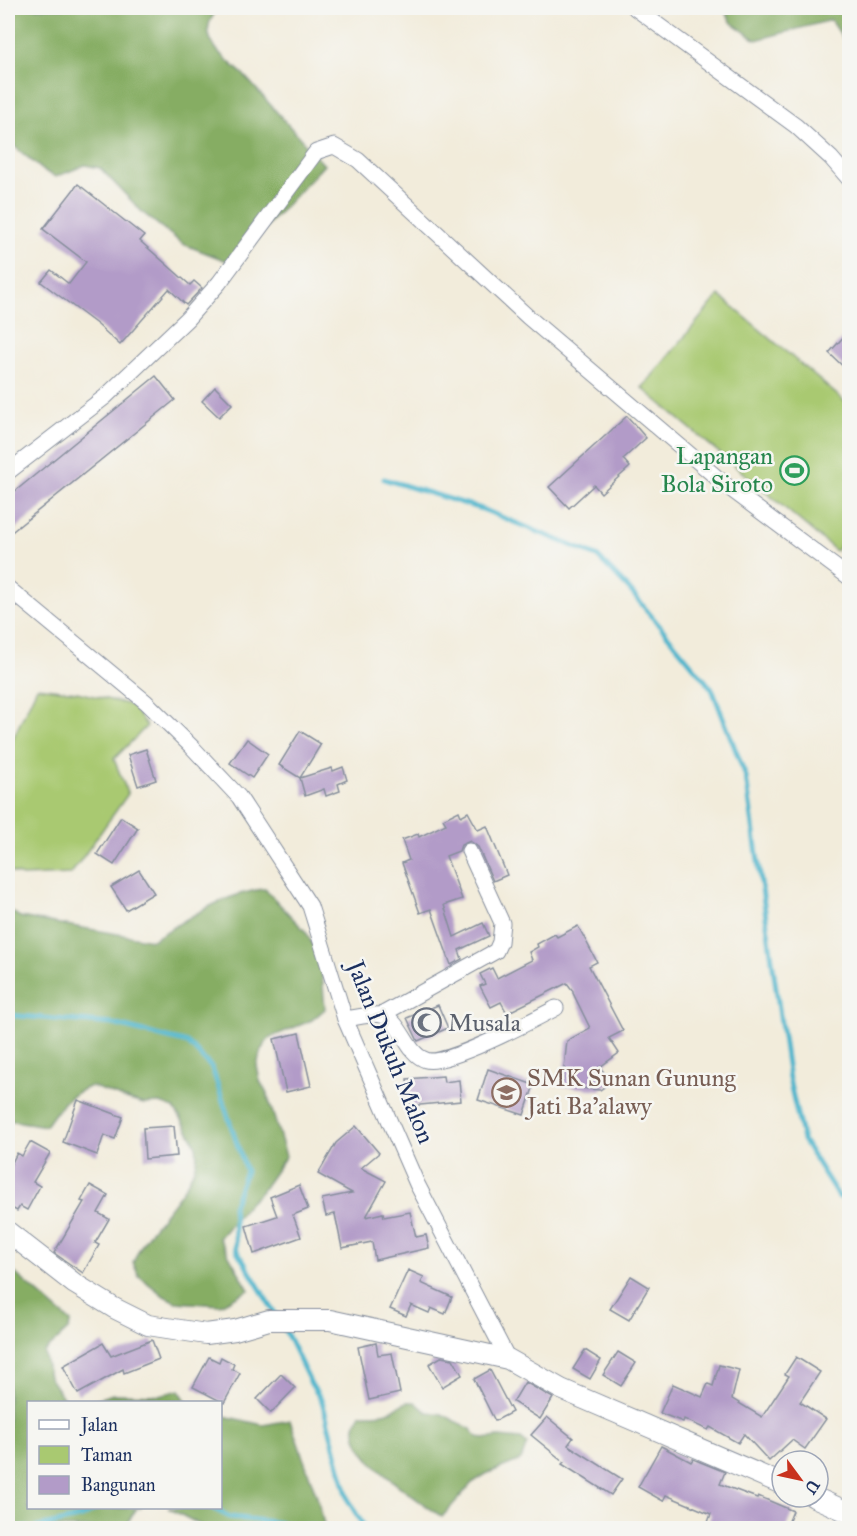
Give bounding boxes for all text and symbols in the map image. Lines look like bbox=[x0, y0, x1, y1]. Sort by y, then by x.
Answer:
place label: Lapangan Bola Siroto bbox=[661, 441, 773, 499]
sports icon: Lapangan Bola Siroto bbox=[778, 454, 810, 486]
street label: Jalan Dukuh Malon bbox=[339, 953, 441, 1148]
mosque icon: Musala bbox=[411, 1007, 443, 1039]
place label: Musala bbox=[448, 1008, 522, 1038]
place label: SMK Sunan Gunung Jati Ba'alawy bbox=[524, 1063, 737, 1121]
school or university icon: SMK Sunan Gunung Jati Ba'alawy bbox=[490, 1076, 522, 1108]
legend bbox=[27, 1401, 222, 1509]
text: Jalan bbox=[79, 1414, 118, 1437]
text: Taman bbox=[81, 1444, 133, 1466]
north arrow bbox=[770, 1449, 830, 1509]
text: Bangunan bbox=[81, 1474, 156, 1497]
text: U bbox=[801, 1476, 824, 1498]

